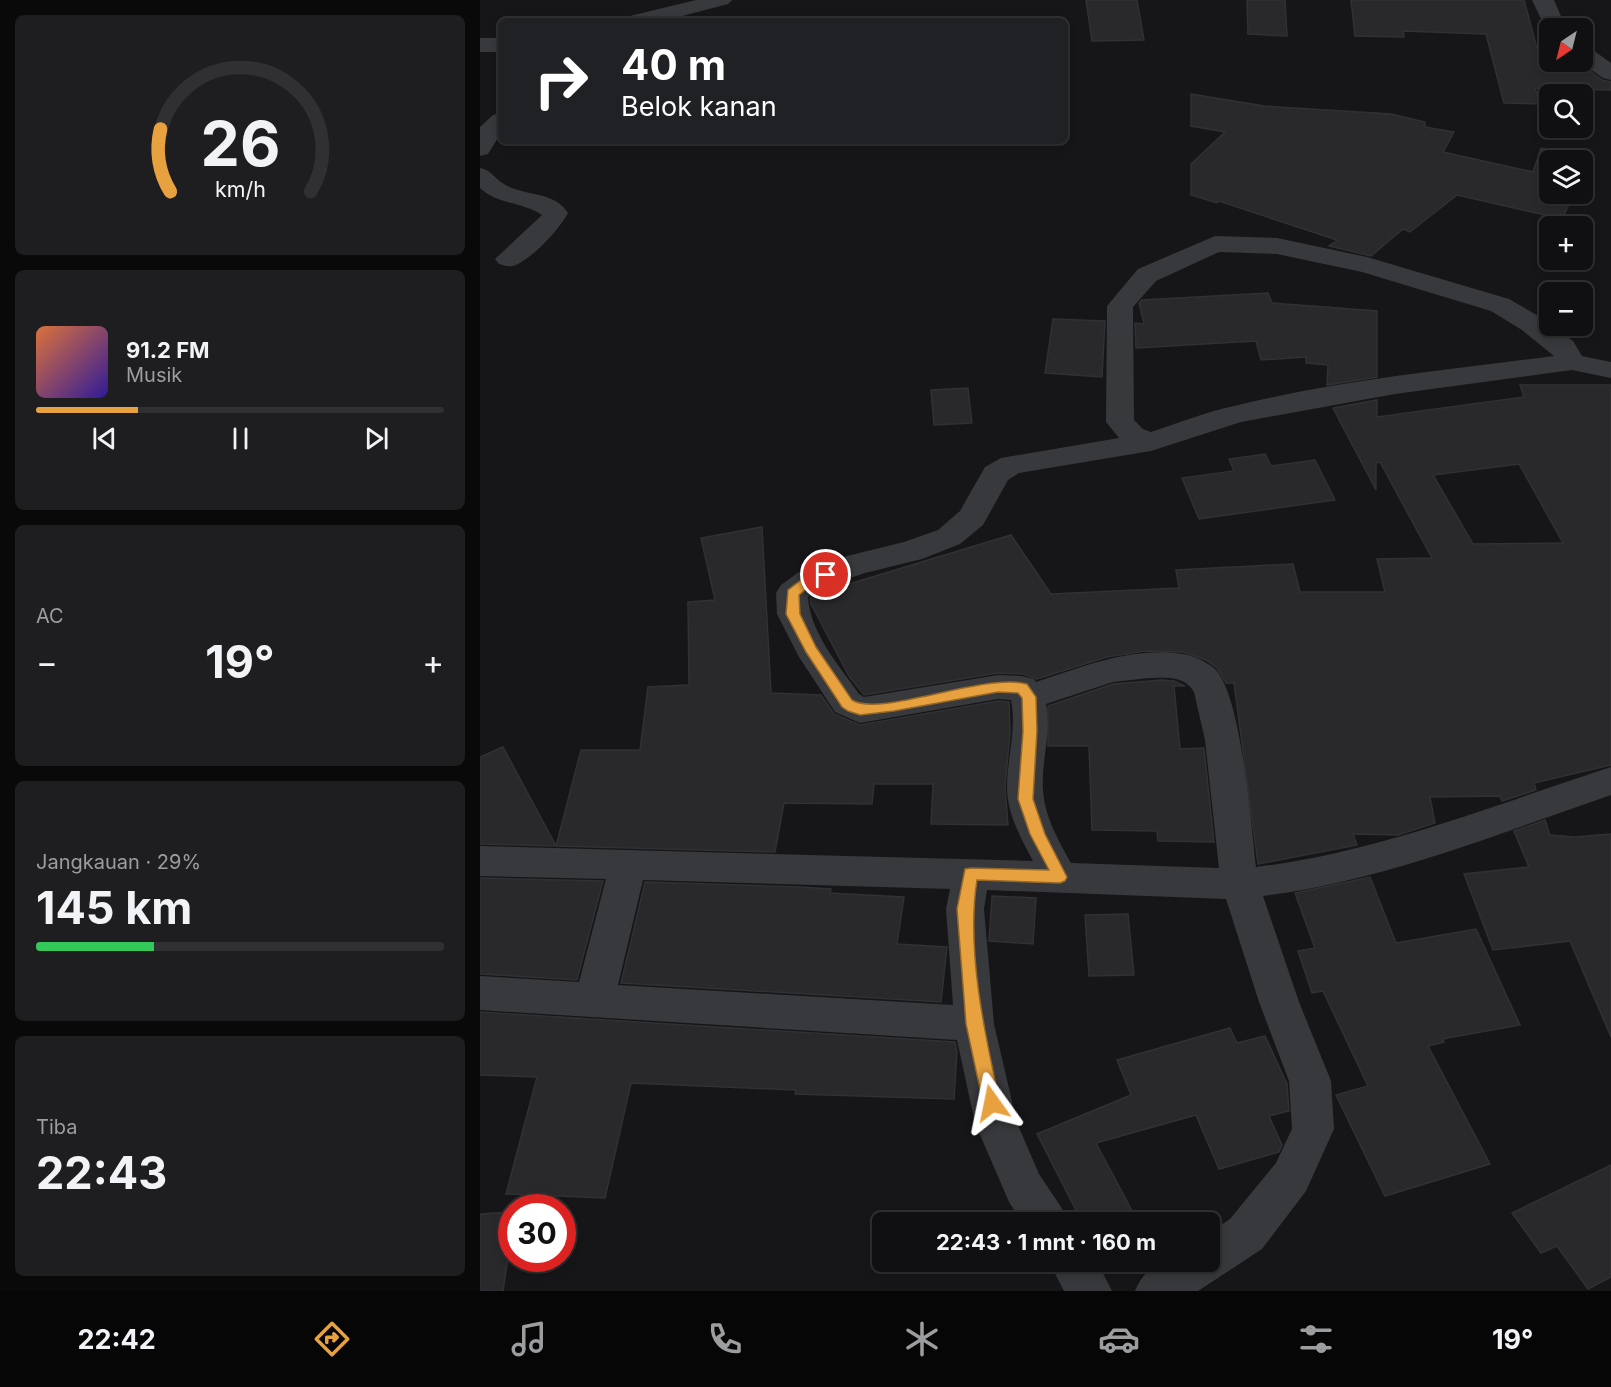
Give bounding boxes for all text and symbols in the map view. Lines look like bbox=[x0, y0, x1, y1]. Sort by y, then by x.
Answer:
north arrow bbox=[1539, 18, 1593, 72]
map controls bbox=[1539, 18, 1593, 336]
text: 40 m bbox=[621, 39, 726, 90]
icon: right bbox=[522, 42, 600, 120]
button: search bbox=[1539, 84, 1593, 138]
text: Belok kanan bbox=[621, 90, 777, 123]
text: 26 bbox=[200, 106, 280, 181]
button: layers bbox=[1539, 150, 1593, 204]
text: km/h bbox=[215, 176, 265, 202]
button: + bbox=[1539, 216, 1593, 270]
button: − bbox=[1539, 282, 1593, 336]
text: 91.2 FM bbox=[126, 337, 210, 363]
text: Musik bbox=[126, 363, 182, 387]
icon: previous bbox=[88, 422, 121, 455]
icon: pause bbox=[224, 422, 257, 455]
icon: next bbox=[360, 422, 393, 455]
pin bbox=[800, 549, 851, 600]
icon: arrive bbox=[809, 558, 842, 591]
text: AC bbox=[36, 604, 64, 628]
text: 19° bbox=[205, 634, 275, 689]
text: − bbox=[36, 642, 58, 682]
text: + bbox=[422, 642, 444, 682]
text: Jangkauan · 29% bbox=[36, 850, 201, 874]
text: 145 km bbox=[36, 880, 192, 935]
position arrow bbox=[960, 1071, 1024, 1135]
text: Tiba bbox=[36, 1115, 77, 1139]
text: 22:43 bbox=[36, 1145, 167, 1200]
speed limit sign: 30 bbox=[498, 1194, 576, 1272]
text: 22:43 · 1 mnt · 160 m bbox=[936, 1229, 1156, 1255]
icon: directions bbox=[311, 1318, 353, 1360]
icon: music bbox=[508, 1318, 550, 1360]
icon: phone bbox=[704, 1318, 746, 1360]
icon: climate bbox=[901, 1318, 943, 1360]
icon: car bbox=[1098, 1318, 1140, 1360]
icon: filters bbox=[1295, 1318, 1337, 1360]
text: 22:42 bbox=[77, 1323, 156, 1356]
text: 19° bbox=[1492, 1323, 1533, 1356]

